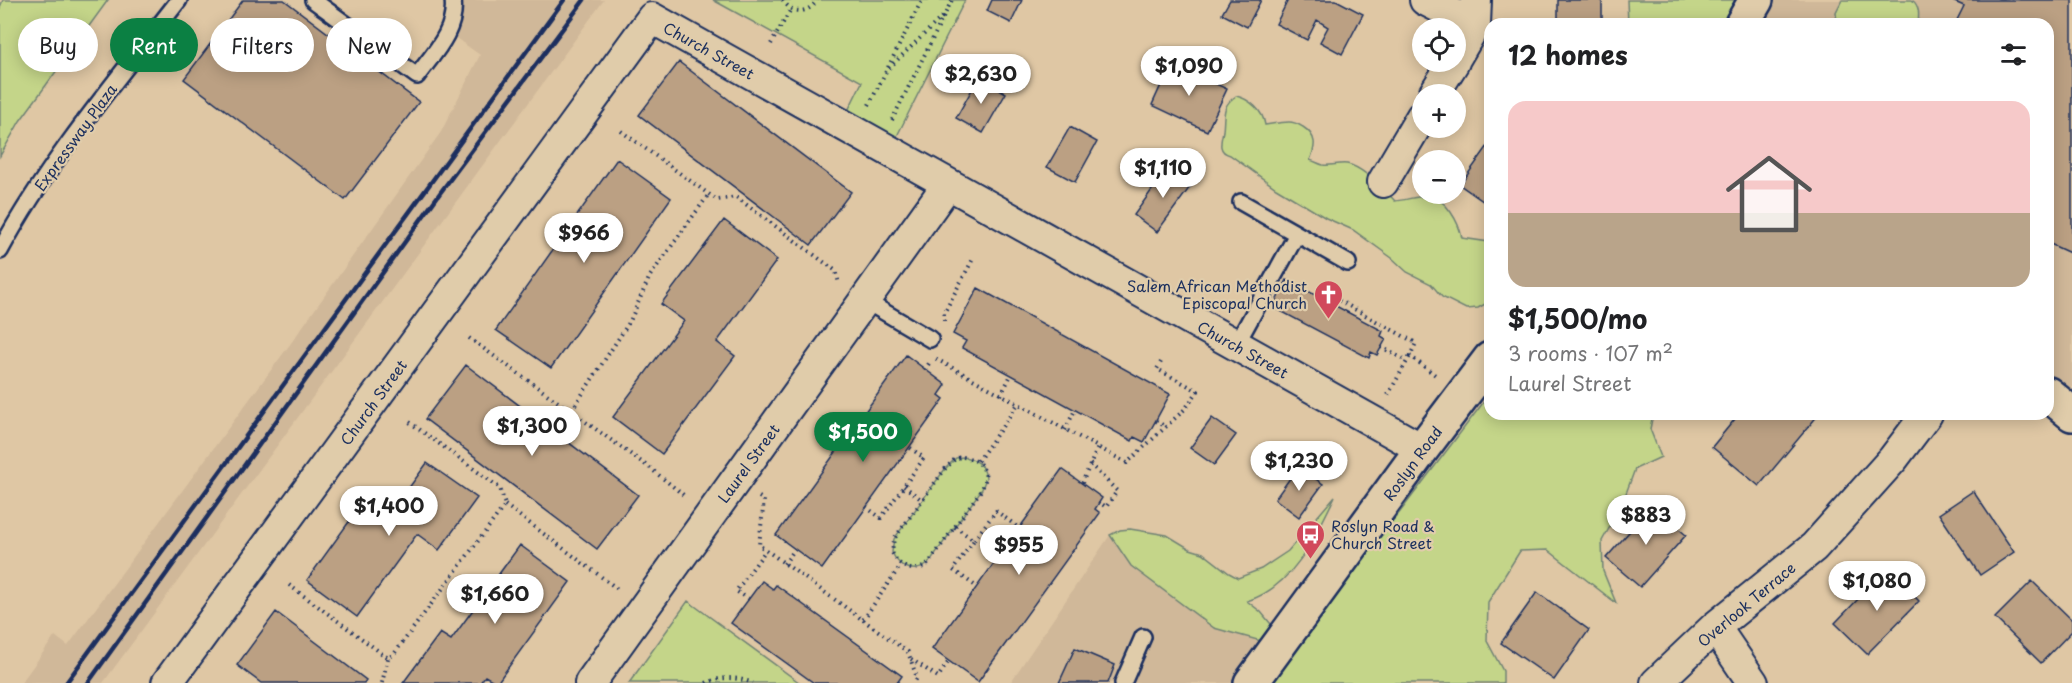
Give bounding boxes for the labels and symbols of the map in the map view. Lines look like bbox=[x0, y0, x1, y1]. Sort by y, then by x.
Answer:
street label: Church Street bbox=[659, 15, 759, 85]
pin: $1,090 bbox=[1140, 46, 1238, 97]
pin: $2,630 bbox=[932, 54, 1030, 105]
street label: Expressway Plaza bbox=[28, 78, 122, 196]
pin: $1,110 bbox=[1114, 148, 1212, 199]
pin: $966 bbox=[548, 213, 620, 264]
place label: Salem African Methodist Episcopal Church bbox=[1127, 274, 1307, 314]
church icon: Salem African Methodist Episcopal Church bbox=[1312, 278, 1344, 320]
street label: Church Street bbox=[1193, 314, 1293, 384]
street label: Church Street bbox=[334, 354, 412, 450]
pin: $1,300 bbox=[483, 406, 581, 457]
pin: $1,500 bbox=[814, 412, 912, 463]
street label: Laurel Street bbox=[711, 419, 785, 507]
street label: Roslyn Road bbox=[1377, 421, 1447, 505]
pin: $1,230 bbox=[1250, 441, 1348, 492]
pin: $1,400 bbox=[340, 486, 438, 537]
pin: $883 bbox=[1610, 495, 1682, 546]
place label: Roslyn Road & Church Street bbox=[1331, 514, 1435, 554]
bus stop icon: Roslyn Road & Church Street bbox=[1294, 518, 1326, 560]
pin: $955 bbox=[983, 525, 1055, 576]
street label: Overlook Terrace bbox=[1692, 556, 1800, 652]
pin: $1,080 bbox=[1828, 561, 1926, 612]
pin: $1,660 bbox=[446, 574, 544, 625]

